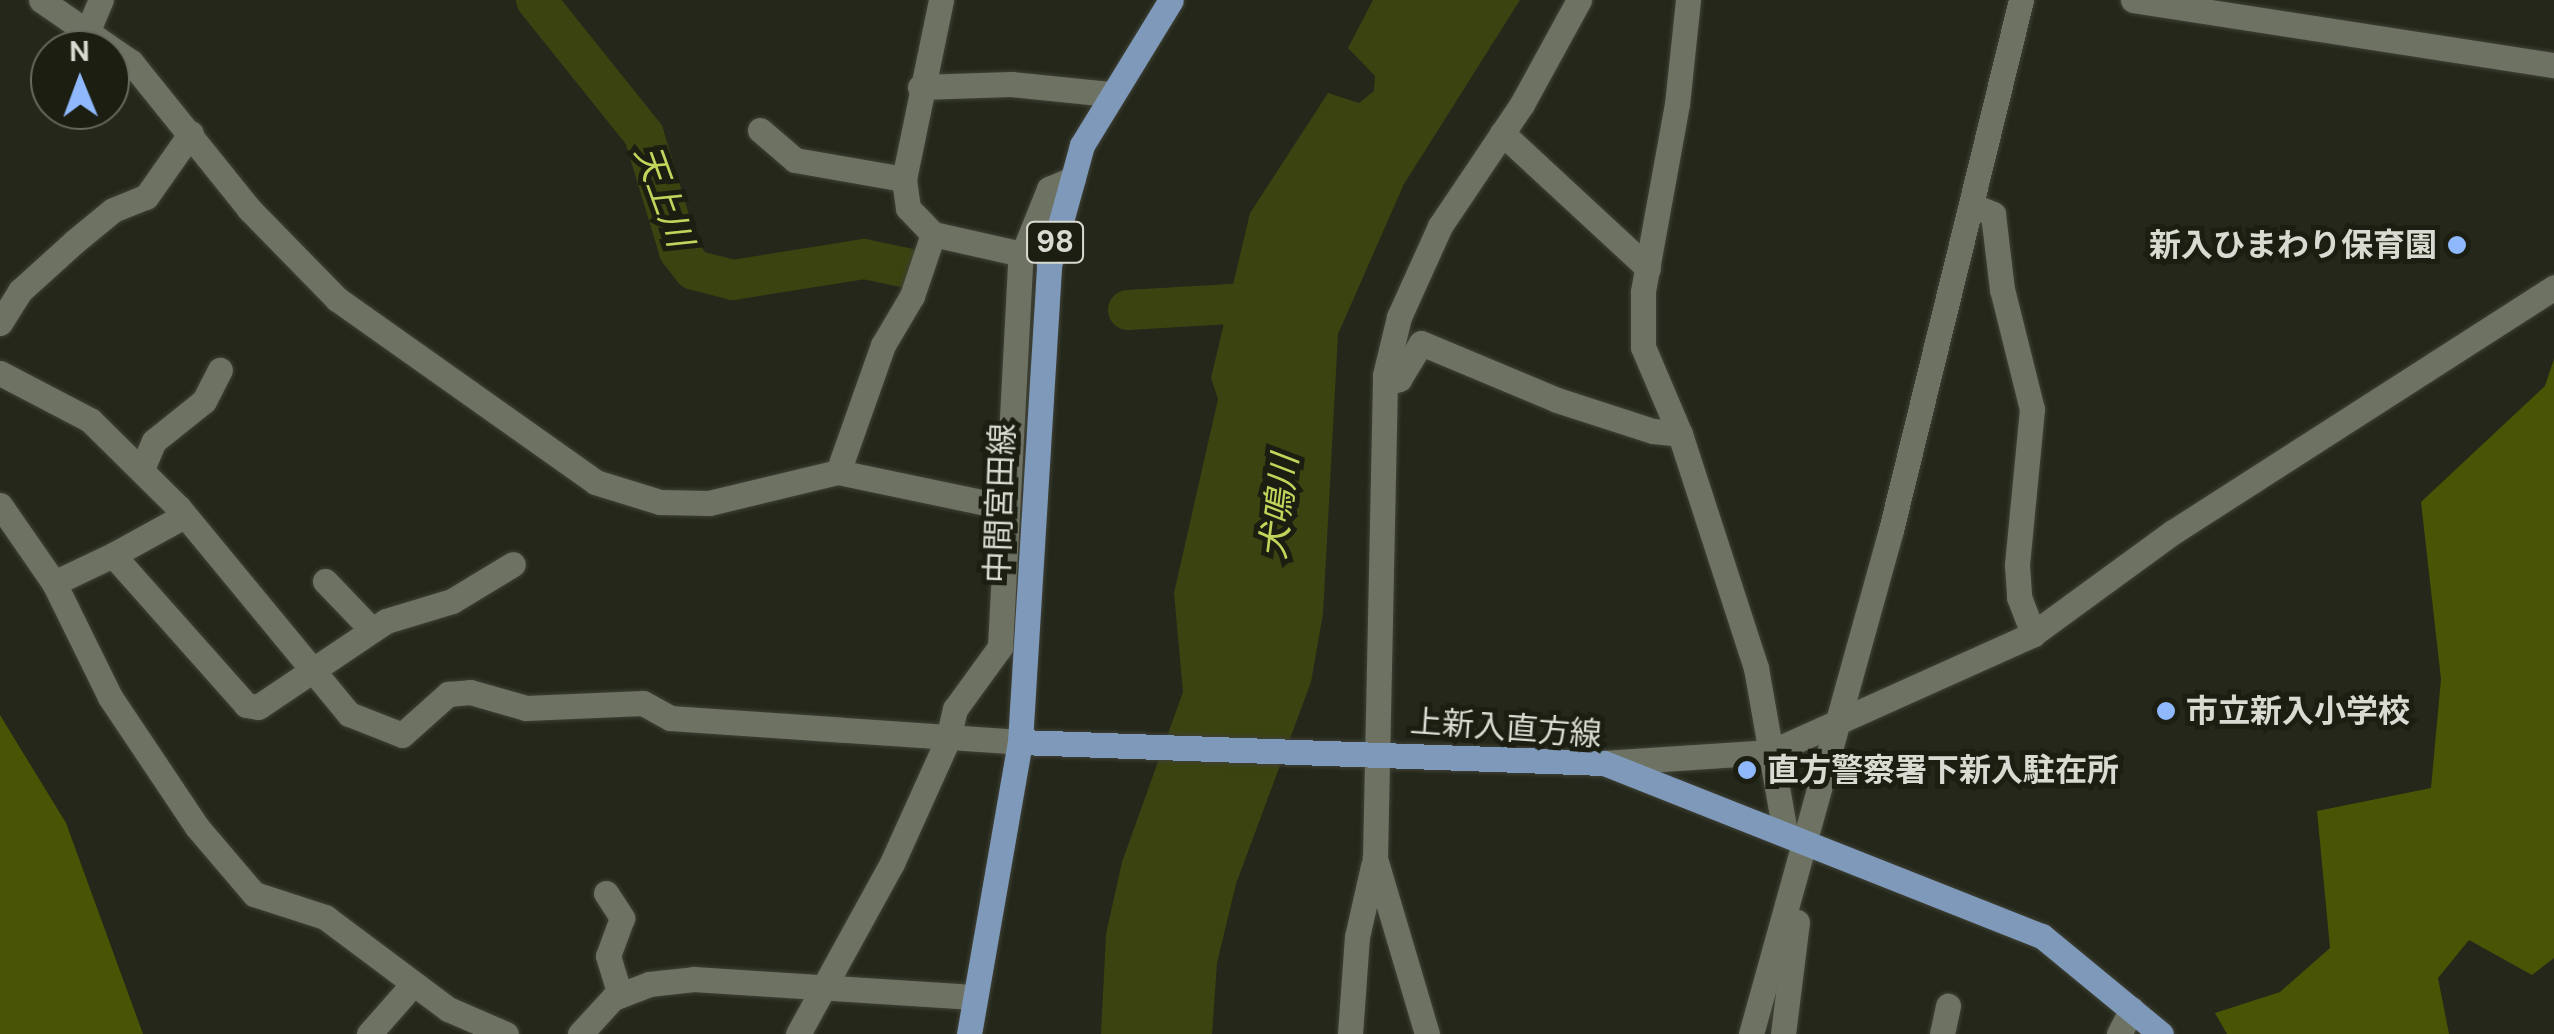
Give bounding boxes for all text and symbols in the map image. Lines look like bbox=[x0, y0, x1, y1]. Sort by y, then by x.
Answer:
north arrow bbox=[30, 30, 130, 130]
text: N bbox=[69, 33, 90, 70]
water label: 天上川 bbox=[626, 139, 702, 253]
road number: 98 bbox=[1025, 217, 1085, 267]
place label: 新入ひまわり保育園 bbox=[2149, 226, 2437, 264]
marker: 新入ひまわり保育園 bbox=[2446, 234, 2468, 256]
street label: 中間宮田線 bbox=[978, 422, 1022, 584]
water label: 犬鳴川 bbox=[1252, 452, 1306, 562]
place label: 市立新入小学校 bbox=[2186, 692, 2410, 730]
marker: 市立新入小学校 bbox=[2155, 700, 2177, 722]
street label: 上新入直方線 bbox=[1409, 702, 1603, 754]
place label: 直方警察署下新入駐在所 bbox=[1767, 751, 2119, 789]
marker: 直方警察署下新入駐在所 bbox=[1736, 759, 1758, 781]

